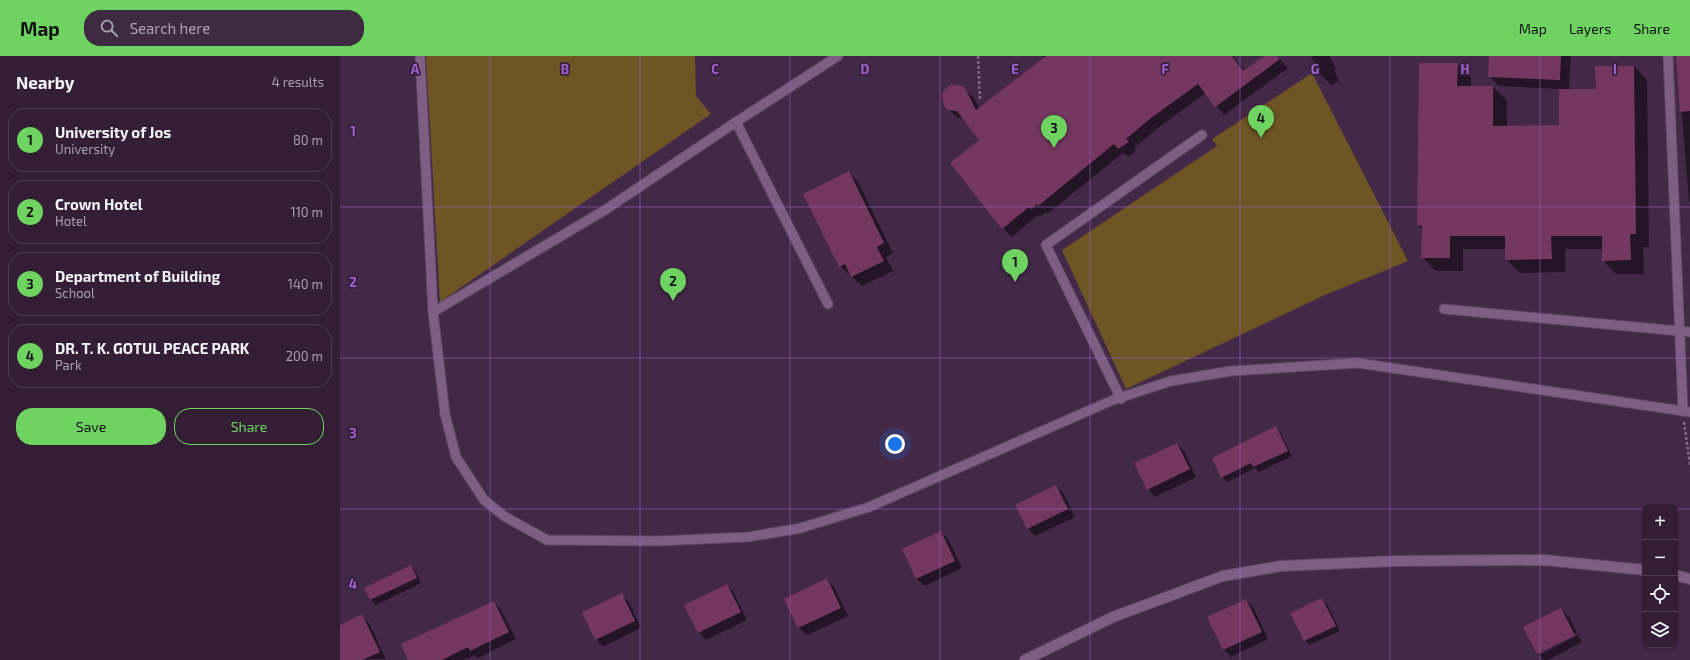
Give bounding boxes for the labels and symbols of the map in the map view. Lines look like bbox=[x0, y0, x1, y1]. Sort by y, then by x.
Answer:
text: A bbox=[411, 61, 420, 77]
text: B bbox=[561, 61, 569, 77]
text: C bbox=[711, 61, 719, 77]
text: D bbox=[861, 61, 870, 77]
text: E bbox=[1011, 61, 1019, 77]
text: F bbox=[1161, 61, 1169, 77]
text: G bbox=[1311, 61, 1319, 77]
text: H bbox=[1461, 61, 1470, 77]
text: I bbox=[1613, 61, 1617, 77]
pin: 4 bbox=[1248, 105, 1274, 138]
pin: 3 bbox=[1041, 115, 1067, 148]
text: 1 bbox=[350, 123, 356, 139]
pin: 1 bbox=[1002, 249, 1028, 282]
pin: 2 bbox=[660, 268, 686, 301]
text: 2 bbox=[349, 274, 357, 290]
text: 3 bbox=[349, 425, 357, 441]
your location bbox=[885, 434, 905, 454]
text: 4 bbox=[349, 576, 357, 592]

